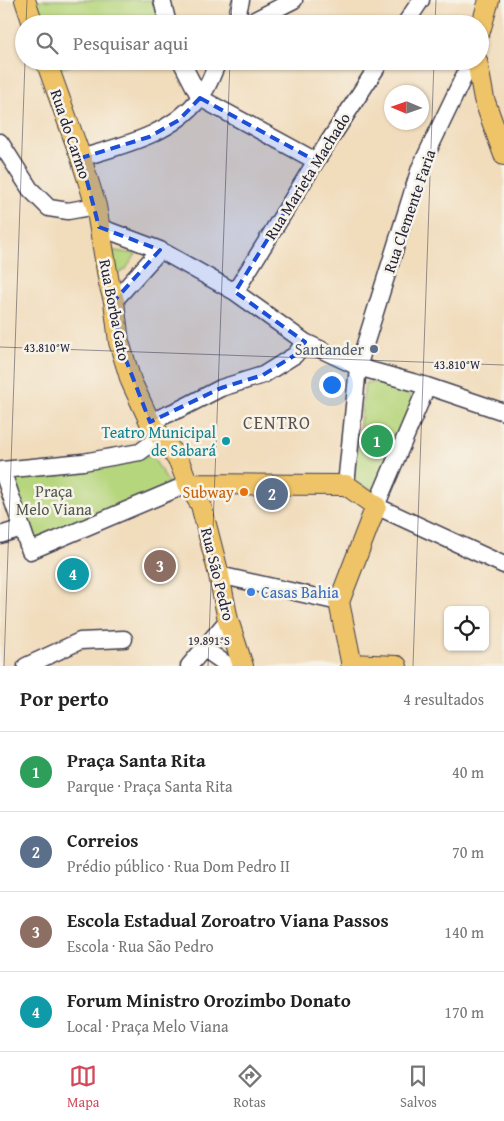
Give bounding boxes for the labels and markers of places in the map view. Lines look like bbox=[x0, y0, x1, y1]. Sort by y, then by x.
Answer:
place label: Santander bbox=[295, 337, 364, 361]
marker: Santander bbox=[368, 343, 380, 355]
place label: Teatro Municipal de Sabará bbox=[101, 420, 217, 462]
pin: 1 bbox=[361, 422, 393, 460]
marker: Teatro Municipal de Sabará bbox=[220, 435, 232, 447]
pin: 2 bbox=[256, 475, 288, 513]
place label: Subway bbox=[183, 480, 234, 504]
marker: Subway bbox=[238, 486, 250, 498]
pin: 3 bbox=[144, 547, 176, 585]
pin: 4 bbox=[57, 555, 89, 593]
place label: Casas Bahia bbox=[261, 580, 339, 604]
marker: Casas Bahia bbox=[245, 586, 257, 598]

